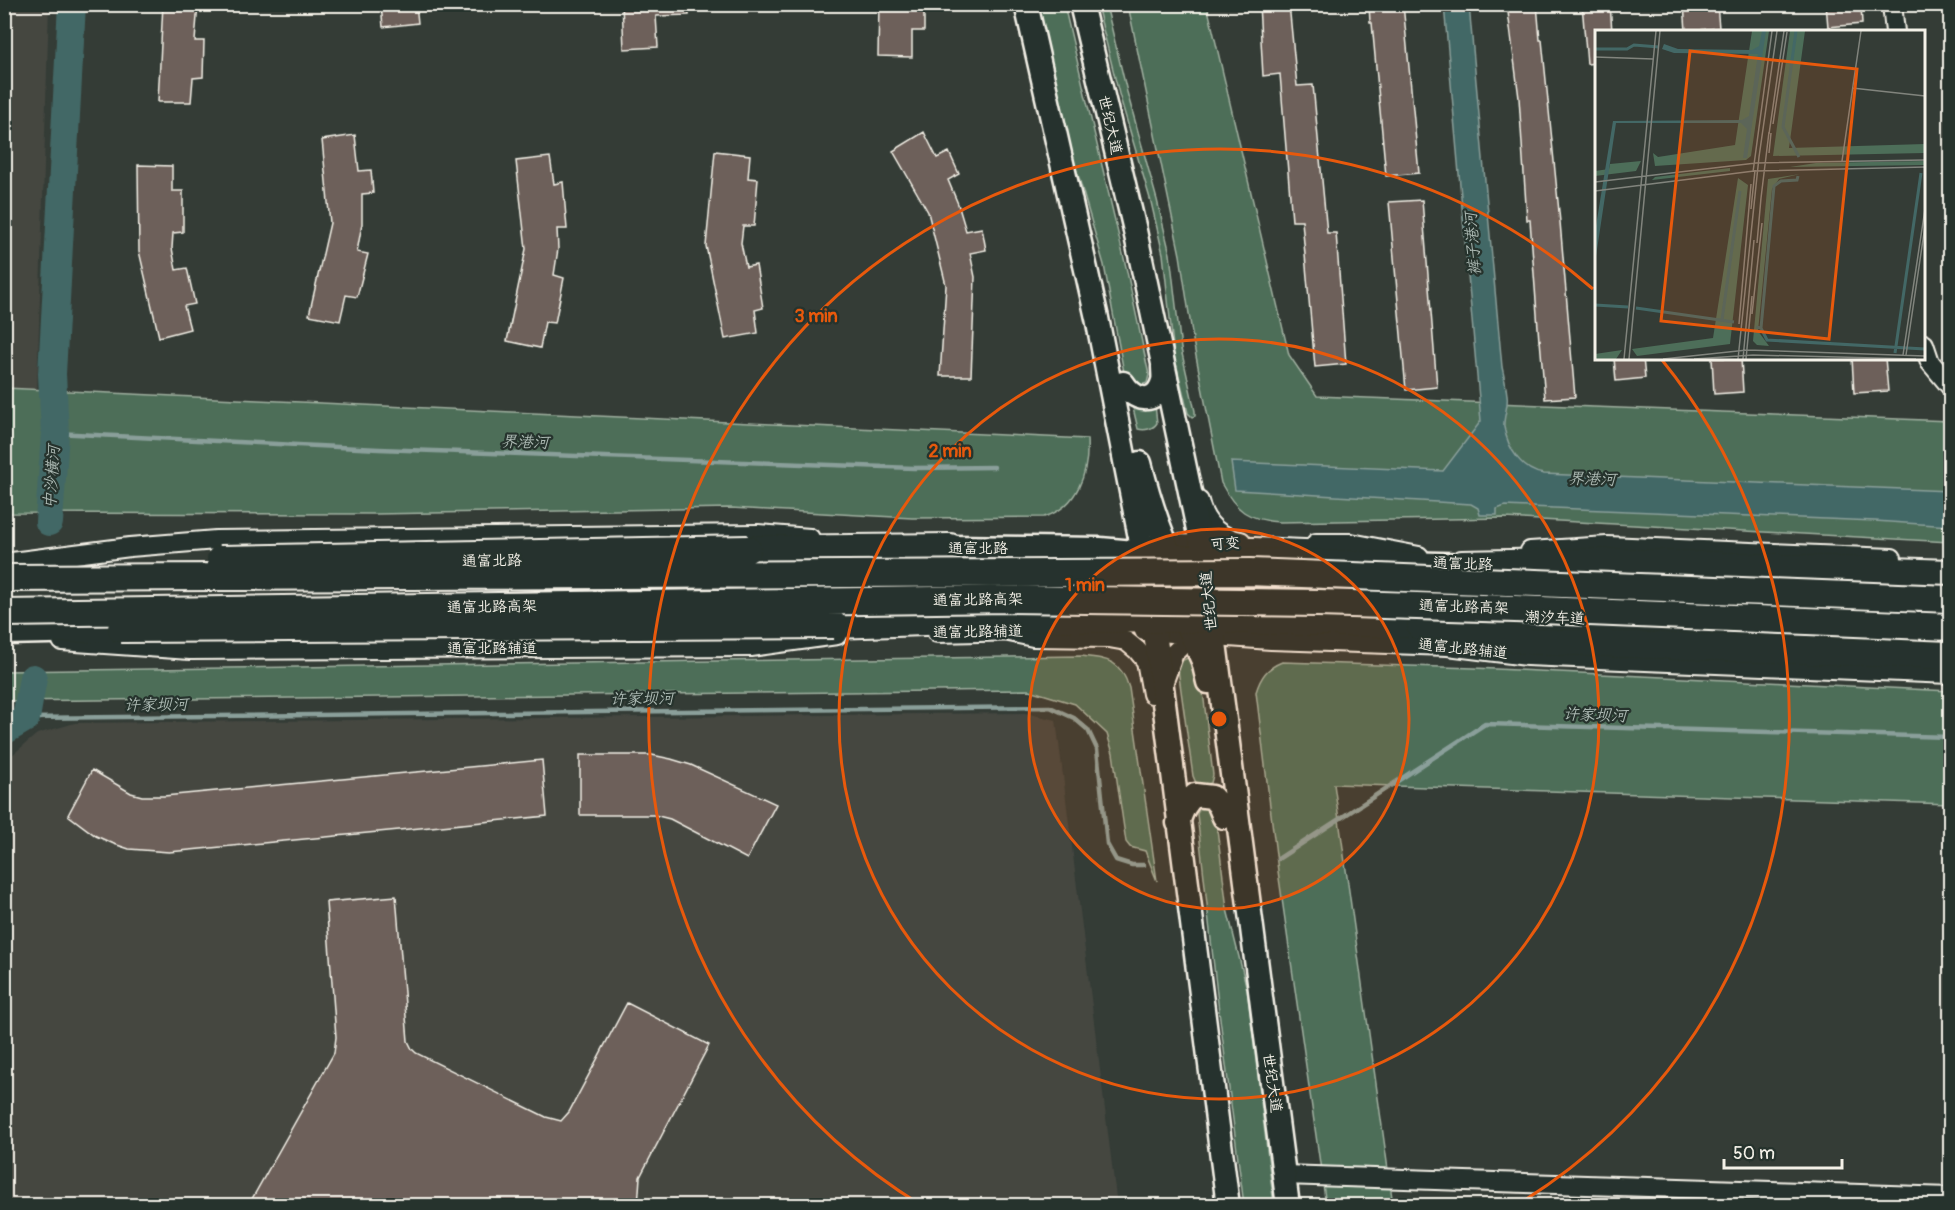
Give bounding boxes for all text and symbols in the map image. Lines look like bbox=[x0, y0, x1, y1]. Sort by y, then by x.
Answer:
inset map bbox=[1595, 30, 1925, 360]
street label: 世纪大道 bbox=[1094, 94, 1126, 156]
water label: 裤子港河 bbox=[1461, 208, 1485, 277]
text: 3 min bbox=[794, 305, 838, 328]
water label: 界港河 bbox=[501, 431, 552, 453]
text: 2 min bbox=[928, 440, 972, 463]
water label: 中沙横河 bbox=[40, 441, 64, 510]
water label: 界港河 bbox=[1568, 468, 1619, 490]
street label: 可变 bbox=[1209, 533, 1241, 555]
street label: 通富北路 bbox=[948, 539, 1008, 558]
street label: 通富北路 bbox=[462, 551, 522, 571]
street label: 通富北路 bbox=[1433, 553, 1493, 575]
street label: 世纪大道 bbox=[1196, 570, 1222, 632]
text: 1 min bbox=[1065, 574, 1105, 597]
street label: 通富北路高架 bbox=[933, 590, 1023, 610]
street label: 通富北路高架 bbox=[1419, 596, 1509, 618]
street label: 通富北路高架 bbox=[447, 597, 537, 617]
street label: 潮汐车道 bbox=[1525, 607, 1585, 629]
street label: 通富北路辅道 bbox=[933, 622, 1023, 642]
street label: 通富北路辅道 bbox=[1417, 635, 1509, 663]
street label: 通富北路辅道 bbox=[447, 639, 537, 658]
water label: 许家坝河 bbox=[610, 688, 677, 710]
water label: 许家坝河 bbox=[124, 694, 191, 716]
water label: 许家坝河 bbox=[1563, 704, 1630, 726]
centre of rings bbox=[1209, 709, 1229, 729]
street label: 世纪大道 bbox=[1258, 1052, 1286, 1114]
scale bar bbox=[1724, 1132, 1842, 1170]
text: 50 m bbox=[1733, 1142, 1775, 1165]

